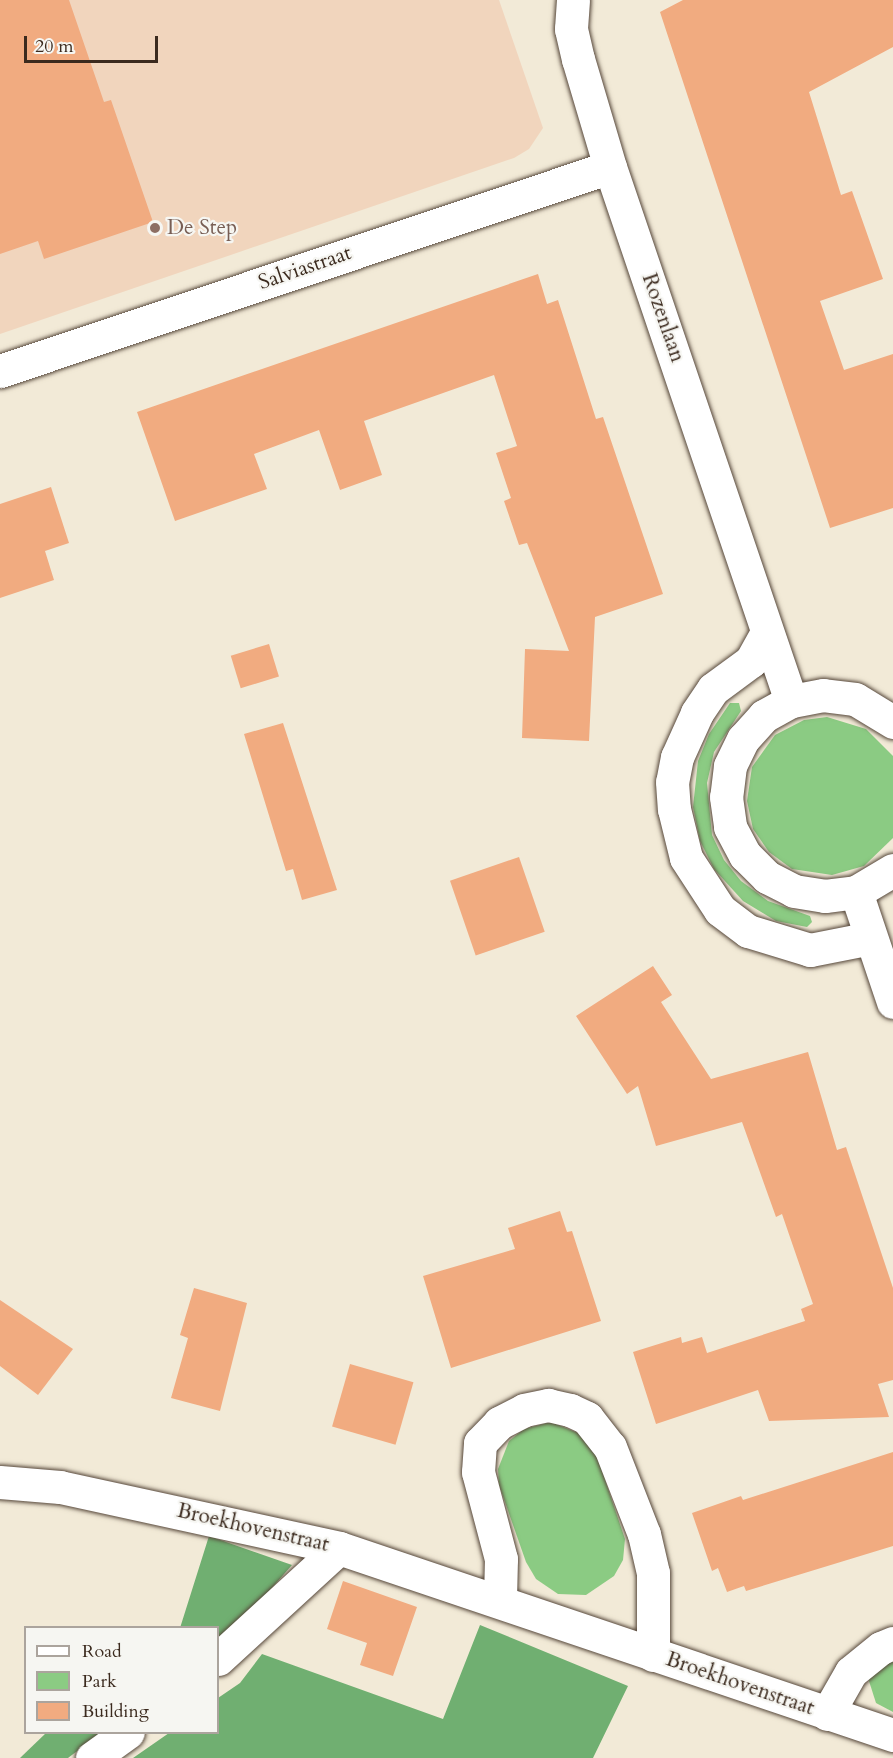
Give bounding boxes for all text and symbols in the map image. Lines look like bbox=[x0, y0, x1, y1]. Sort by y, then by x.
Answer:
scale bar bbox=[27, 24, 160, 62]
text: 20 m bbox=[35, 34, 74, 59]
place label: De Step bbox=[167, 215, 237, 241]
marker: De Step bbox=[148, 221, 162, 235]
street label: Salviastraat bbox=[255, 240, 355, 296]
street label: Rozenlaan bbox=[636, 270, 690, 366]
street label: Broekhovenstraat bbox=[175, 1498, 331, 1558]
legend bbox=[24, 1626, 219, 1734]
text: Road bbox=[82, 1639, 122, 1664]
street label: Broekhovenstraat bbox=[663, 1647, 817, 1721]
text: Park bbox=[82, 1669, 117, 1694]
text: Building bbox=[82, 1699, 149, 1724]

